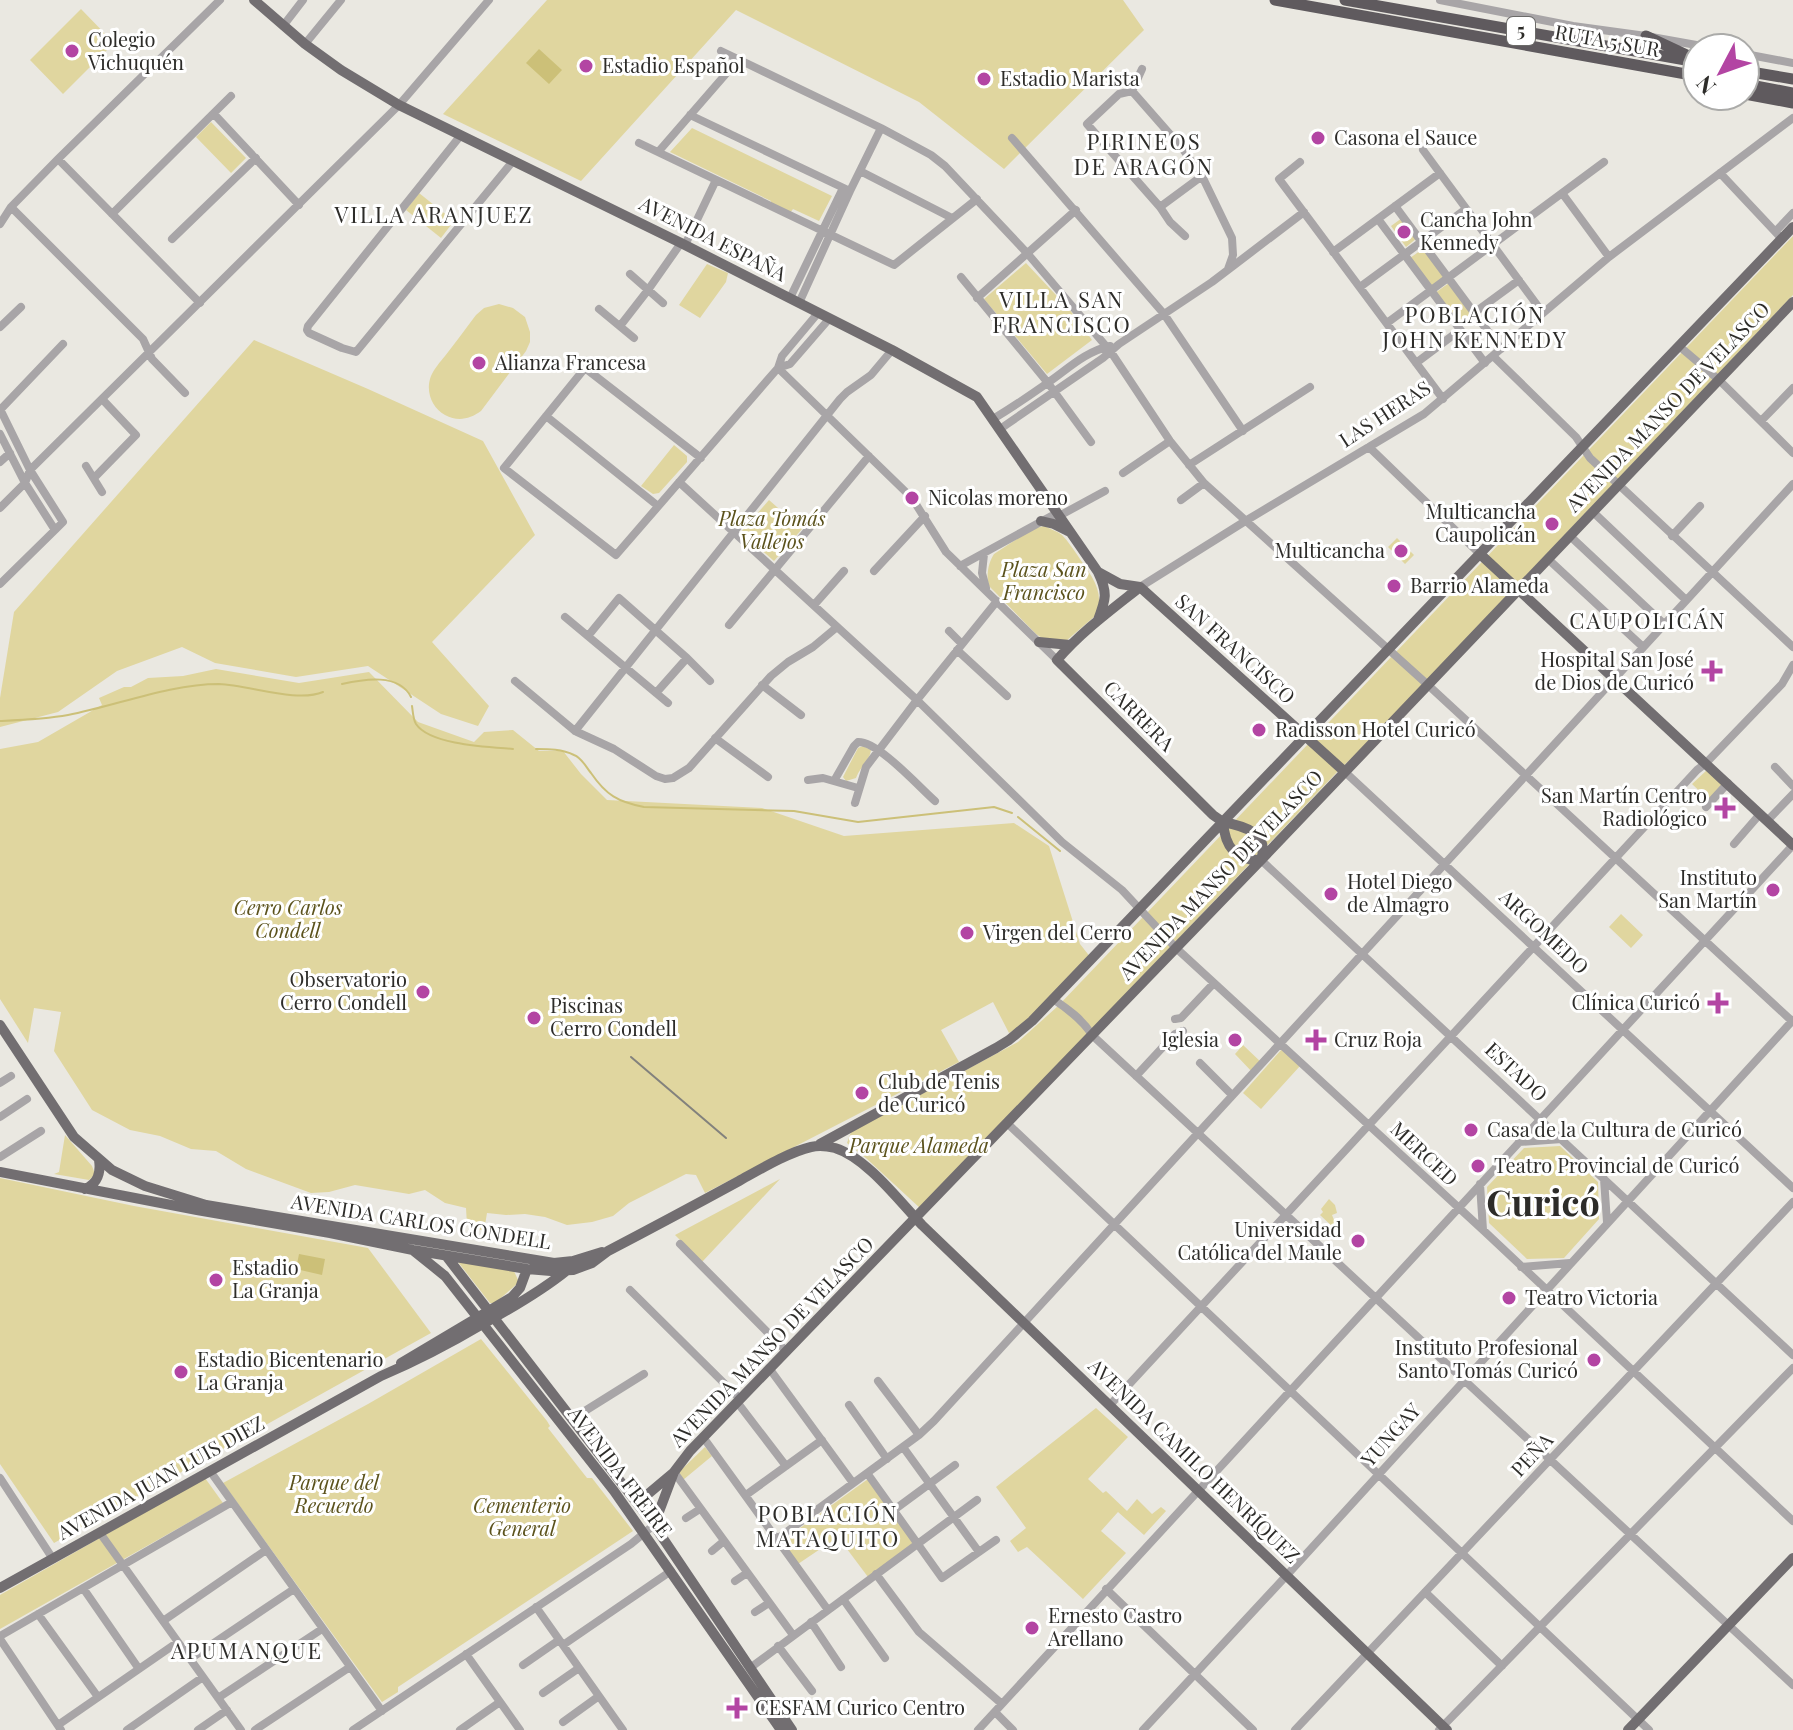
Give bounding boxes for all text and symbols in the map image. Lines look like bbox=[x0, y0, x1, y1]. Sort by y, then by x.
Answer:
road number: 5 bbox=[1507, 17, 1535, 45]
street label: RUTA 5 SUR bbox=[1553, 17, 1663, 62]
place label: Colegio Vichuquén bbox=[87, 25, 184, 75]
north arrow bbox=[1681, 32, 1761, 112]
marker: Colegio Vichuquén bbox=[63, 42, 81, 60]
place label: Estadio Español bbox=[602, 51, 745, 78]
marker: Estadio Español bbox=[577, 57, 595, 75]
place label: Estadio Marista bbox=[1000, 64, 1140, 91]
marker: Estadio Marista bbox=[975, 70, 993, 88]
text: N bbox=[1689, 70, 1722, 102]
place label: Casona el Sauce bbox=[1334, 123, 1477, 150]
district label: PIRINEOS DE ARAGÓN bbox=[1074, 126, 1214, 181]
marker: Casona el Sauce bbox=[1309, 129, 1327, 147]
street label: AVENIDA ESPAÑA bbox=[635, 189, 792, 287]
district label: VILLA ARANJUEZ bbox=[333, 199, 534, 229]
place label: Cancha John Kennedy bbox=[1420, 205, 1533, 255]
marker: Cancha John Kennedy bbox=[1395, 223, 1413, 241]
district label: VILLA SAN FRANCISCO bbox=[992, 284, 1132, 339]
street label: AVENIDA MANSO DE VELASCO bbox=[1558, 295, 1775, 518]
district label: POBLACIÓN JOHN KENNEDY bbox=[1381, 299, 1568, 354]
place label: Alianza Francesa bbox=[494, 348, 646, 375]
marker: Alianza Francesa bbox=[470, 354, 488, 372]
street label: LAS HERAS bbox=[1333, 373, 1435, 452]
place label: Nicolas moreno bbox=[928, 483, 1068, 510]
marker: Nicolas moreno bbox=[903, 489, 921, 507]
place label: Multicancha Caupolicán bbox=[1425, 497, 1536, 547]
park label: Plaza Tomás Vallejos bbox=[718, 504, 826, 554]
marker: Multicancha Caupolicán bbox=[1543, 515, 1561, 533]
place label: Multicancha bbox=[1274, 536, 1385, 563]
marker: Multicancha bbox=[1392, 542, 1410, 560]
park label: Plaza San Francisco bbox=[1000, 555, 1087, 605]
place label: Barrio Alameda bbox=[1410, 571, 1549, 598]
marker: Barrio Alameda bbox=[1385, 577, 1403, 595]
street label: SAN FRANCISCO bbox=[1170, 587, 1302, 709]
district label: CAUPOLICÁN bbox=[1569, 605, 1727, 635]
place label: Hospital San José de Dios de Curicó bbox=[1535, 645, 1694, 695]
marker: Hospital San José de Dios de Curicó bbox=[1701, 660, 1723, 682]
street label: CARRERA bbox=[1099, 674, 1182, 756]
place label: Radisson Hotel Curicó bbox=[1275, 715, 1476, 742]
marker: Radisson Hotel Curicó bbox=[1250, 721, 1268, 739]
street label: AVENIDA MANSO DE VELASCO bbox=[1111, 763, 1328, 986]
place label: San Martín Centro Radiológico bbox=[1541, 781, 1707, 831]
marker: San Martín Centro Radiológico bbox=[1714, 797, 1736, 819]
place label: Instituto San Martín bbox=[1658, 863, 1757, 913]
place label: Hotel Diego de Almagro bbox=[1347, 867, 1452, 917]
marker: Instituto San Martín bbox=[1764, 881, 1782, 899]
street label: ARGOMEDO bbox=[1494, 882, 1595, 979]
marker: Hotel Diego de Almagro bbox=[1322, 885, 1340, 903]
park label: Cerro Carlos Condell bbox=[234, 893, 343, 943]
place label: Virgen del Cerro bbox=[982, 918, 1132, 945]
marker: Virgen del Cerro bbox=[958, 924, 976, 942]
place label: Observatorio Cerro Condell bbox=[280, 965, 407, 1015]
marker: Observatorio Cerro Condell bbox=[414, 983, 432, 1001]
place label: Clínica Curicó bbox=[1572, 988, 1700, 1015]
place label: Piscinas Cerro Condell bbox=[550, 991, 677, 1041]
marker: Clínica Curicó bbox=[1707, 992, 1729, 1014]
marker: Piscinas Cerro Condell bbox=[525, 1009, 543, 1027]
place label: Iglesia bbox=[1161, 1025, 1219, 1052]
place label: Cruz Roja bbox=[1334, 1025, 1422, 1052]
marker: Cruz Roja bbox=[1305, 1029, 1327, 1051]
marker: Iglesia bbox=[1226, 1031, 1244, 1049]
street label: ESTADO bbox=[1480, 1035, 1554, 1107]
place label: Club de Tenis de Curicó bbox=[878, 1067, 1000, 1117]
marker: Club de Tenis de Curicó bbox=[853, 1084, 871, 1102]
street label: MERCED bbox=[1385, 1115, 1465, 1191]
place label: Casa de la Cultura de Curicó bbox=[1487, 1115, 1742, 1142]
marker: Casa de la Cultura de Curicó bbox=[1462, 1121, 1480, 1139]
park label: Parque Alameda bbox=[848, 1131, 989, 1158]
place label: Teatro Provincial de Curicó bbox=[1494, 1151, 1740, 1178]
marker: Teatro Provincial de Curicó bbox=[1469, 1157, 1487, 1175]
district label: Curicó bbox=[1486, 1177, 1600, 1225]
street label: AVENIDA CARLOS CONDELL bbox=[288, 1186, 553, 1254]
place label: Universidad Católica del Maule bbox=[1177, 1215, 1342, 1265]
street label: AVENIDA MANSO DE VELASCO bbox=[662, 1230, 879, 1453]
marker: Universidad Católica del Maule bbox=[1349, 1232, 1367, 1250]
place label: Estadio La Granja bbox=[232, 1253, 319, 1303]
marker: Estadio La Granja bbox=[207, 1271, 225, 1289]
place label: Teatro Victoria bbox=[1525, 1283, 1658, 1310]
marker: Teatro Victoria bbox=[1500, 1289, 1518, 1307]
place label: Instituto Profesional Santo Tomás Curicó bbox=[1395, 1333, 1578, 1383]
place label: Estadio Bicentenario La Granja bbox=[197, 1345, 383, 1395]
street label: AVENIDA CAMILO HENRÍQUEZ bbox=[1083, 1351, 1307, 1568]
marker: Instituto Profesional Santo Tomás Curicó bbox=[1585, 1351, 1603, 1369]
marker: Estadio Bicentenario La Granja bbox=[172, 1363, 190, 1381]
street label: YUNGAY bbox=[1353, 1396, 1426, 1472]
street label: AVENIDA FREIRE bbox=[562, 1399, 679, 1542]
street label: AVENIDA JUAN LUIS DIEZ bbox=[51, 1408, 269, 1545]
street label: PEÑA bbox=[1504, 1426, 1558, 1482]
park label: Parque del Recuerdo bbox=[288, 1468, 381, 1518]
park label: Cementerio General bbox=[473, 1491, 571, 1541]
district label: POBLACIÓN MATAQUITO bbox=[756, 1498, 900, 1553]
place label: Ernesto Castro Arellano bbox=[1047, 1601, 1182, 1651]
marker: Ernesto Castro Arellano bbox=[1023, 1619, 1041, 1637]
district label: APUMANQUE bbox=[170, 1635, 323, 1665]
place label: CESFAM Curico Centro bbox=[755, 1693, 965, 1720]
marker: CESFAM Curico Centro bbox=[726, 1697, 748, 1719]

